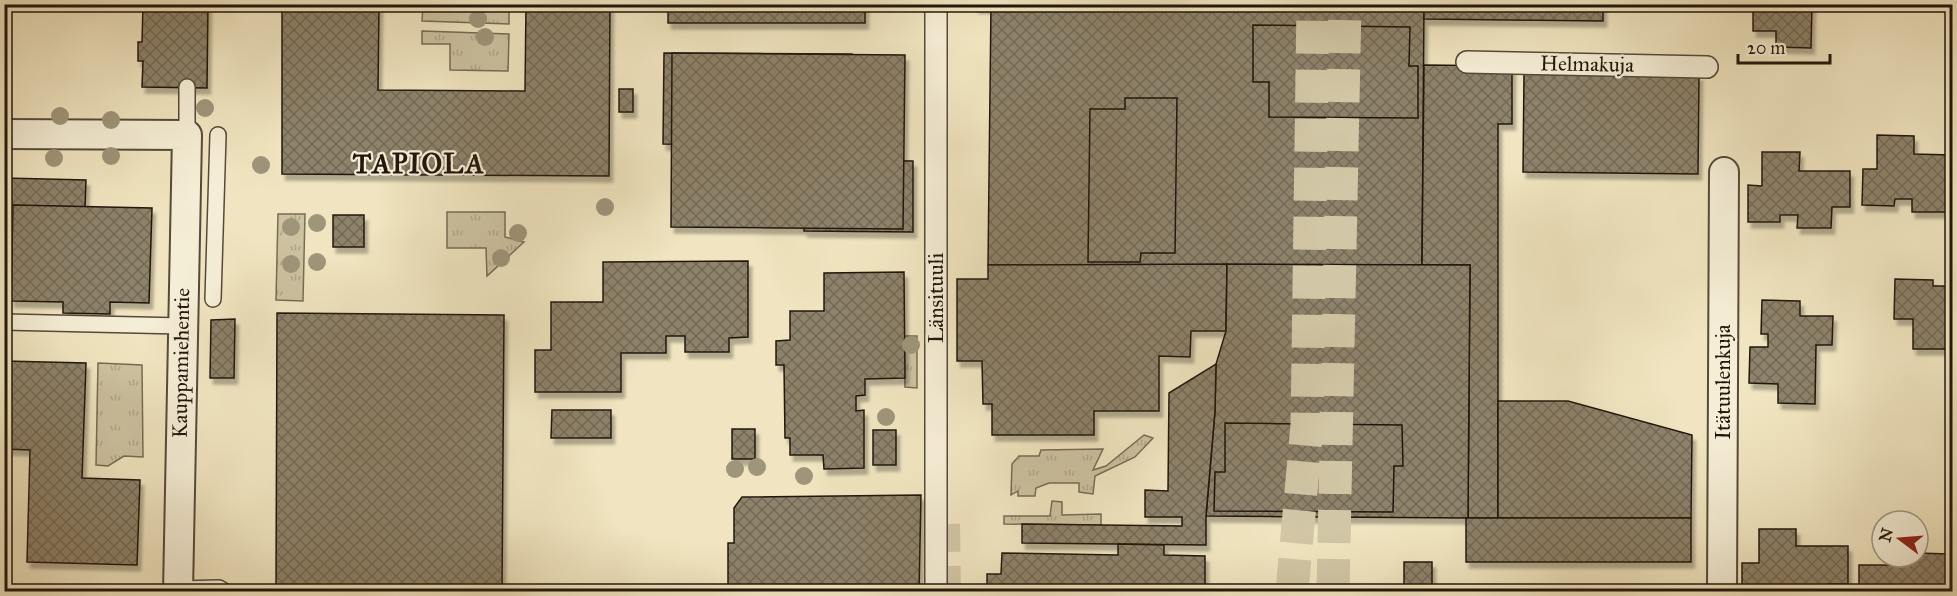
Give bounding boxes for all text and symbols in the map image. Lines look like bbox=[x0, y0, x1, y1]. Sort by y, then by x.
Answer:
scale bar bbox=[1738, 27, 1830, 65]
text: 20 m bbox=[1747, 37, 1785, 59]
street label: Helmakuja bbox=[1540, 50, 1634, 78]
district label: TAPIOLA bbox=[352, 147, 485, 180]
street label: Länsituuli bbox=[923, 253, 949, 343]
street label: Kauppamiehentie bbox=[167, 287, 195, 438]
street label: Itätuulenkuja bbox=[1710, 324, 1736, 440]
north arrow bbox=[1870, 509, 1930, 569]
text: N bbox=[1875, 525, 1897, 544]

